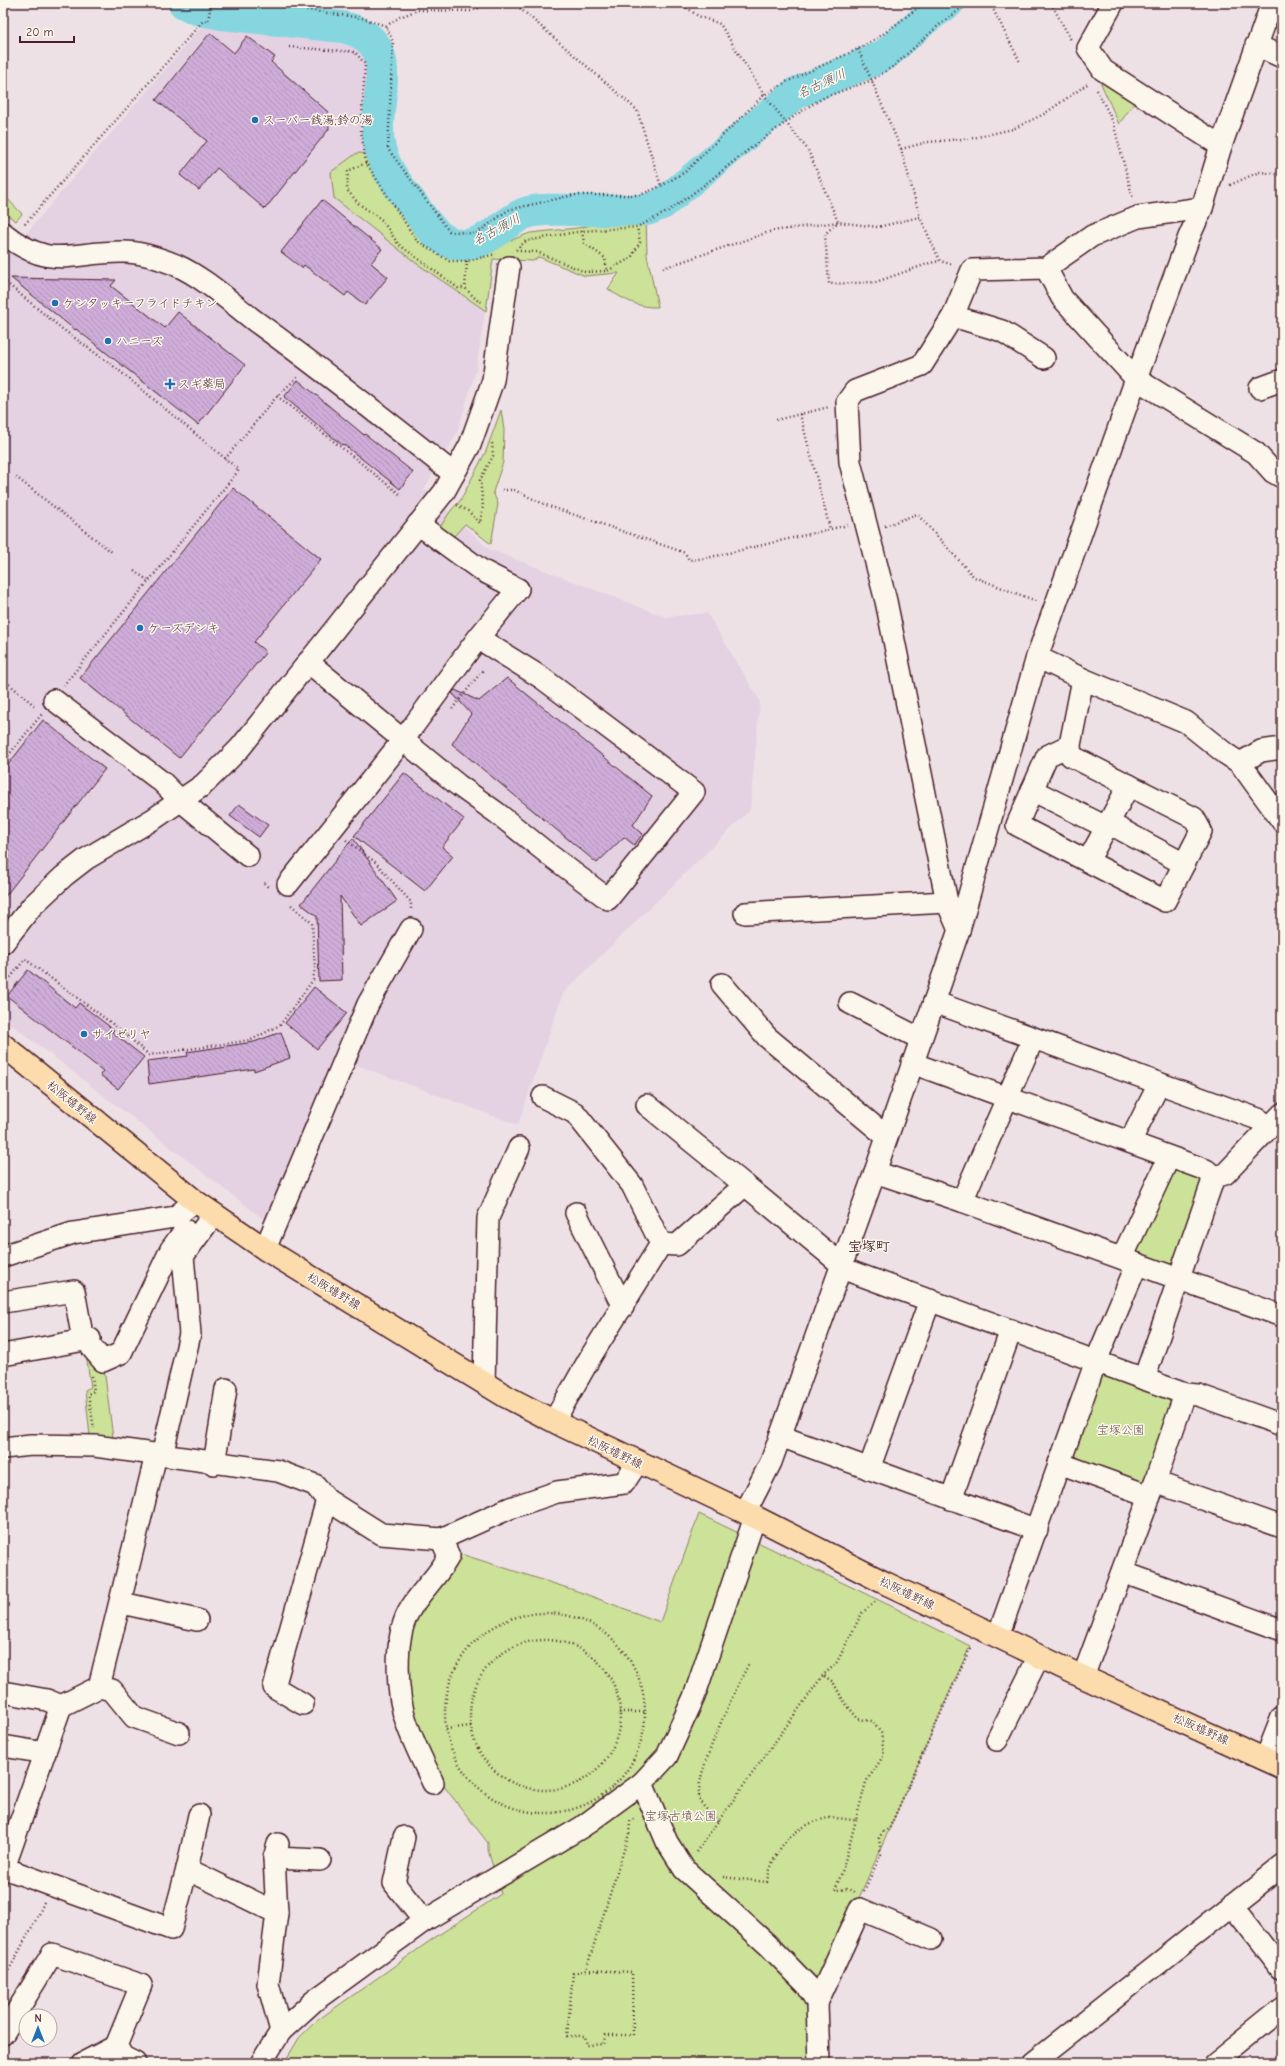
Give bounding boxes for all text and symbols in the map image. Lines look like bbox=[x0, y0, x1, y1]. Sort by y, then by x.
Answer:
scale bar bbox=[20, 18, 74, 44]
text: 20 m bbox=[26, 25, 54, 39]
water label: 名古須川 bbox=[794, 66, 848, 101]
place label: スーパー銭湯;鈴の湯 bbox=[263, 113, 373, 127]
marker: スーパー銭湯;鈴の湯 bbox=[250, 115, 260, 125]
water label: 名古須川 bbox=[470, 211, 523, 248]
place label: ケンタッキーフライドチキン bbox=[63, 296, 218, 310]
marker: ケンタッキーフライドチキン bbox=[50, 298, 60, 308]
place label: ハニーズ bbox=[116, 334, 163, 348]
marker: ハニーズ bbox=[103, 336, 113, 346]
place label: スギ薬局 bbox=[178, 377, 226, 391]
marker: スギ薬局 bbox=[165, 379, 175, 389]
place label: ケーズデンキ bbox=[148, 621, 219, 635]
marker: ケーズデンキ bbox=[135, 623, 145, 633]
place label: サイゼリヤ bbox=[92, 1027, 151, 1041]
marker: サイゼリヤ bbox=[79, 1029, 89, 1039]
street label: 松阪嬉野線 bbox=[44, 1078, 100, 1126]
district label: 宝塚町 bbox=[848, 1238, 890, 1255]
street label: 松阪嬉野線 bbox=[305, 1270, 363, 1312]
park label: 宝塚公園 bbox=[1097, 1423, 1145, 1437]
street label: 松阪嬉野線 bbox=[585, 1433, 645, 1471]
street label: 松阪嬉野線 bbox=[877, 1574, 937, 1612]
street label: 松阪嬉野線 bbox=[1171, 1710, 1231, 1748]
park label: 宝塚古墳公園 bbox=[645, 1809, 717, 1823]
north arrow bbox=[18, 2008, 58, 2048]
text: N bbox=[34, 2012, 42, 2025]

